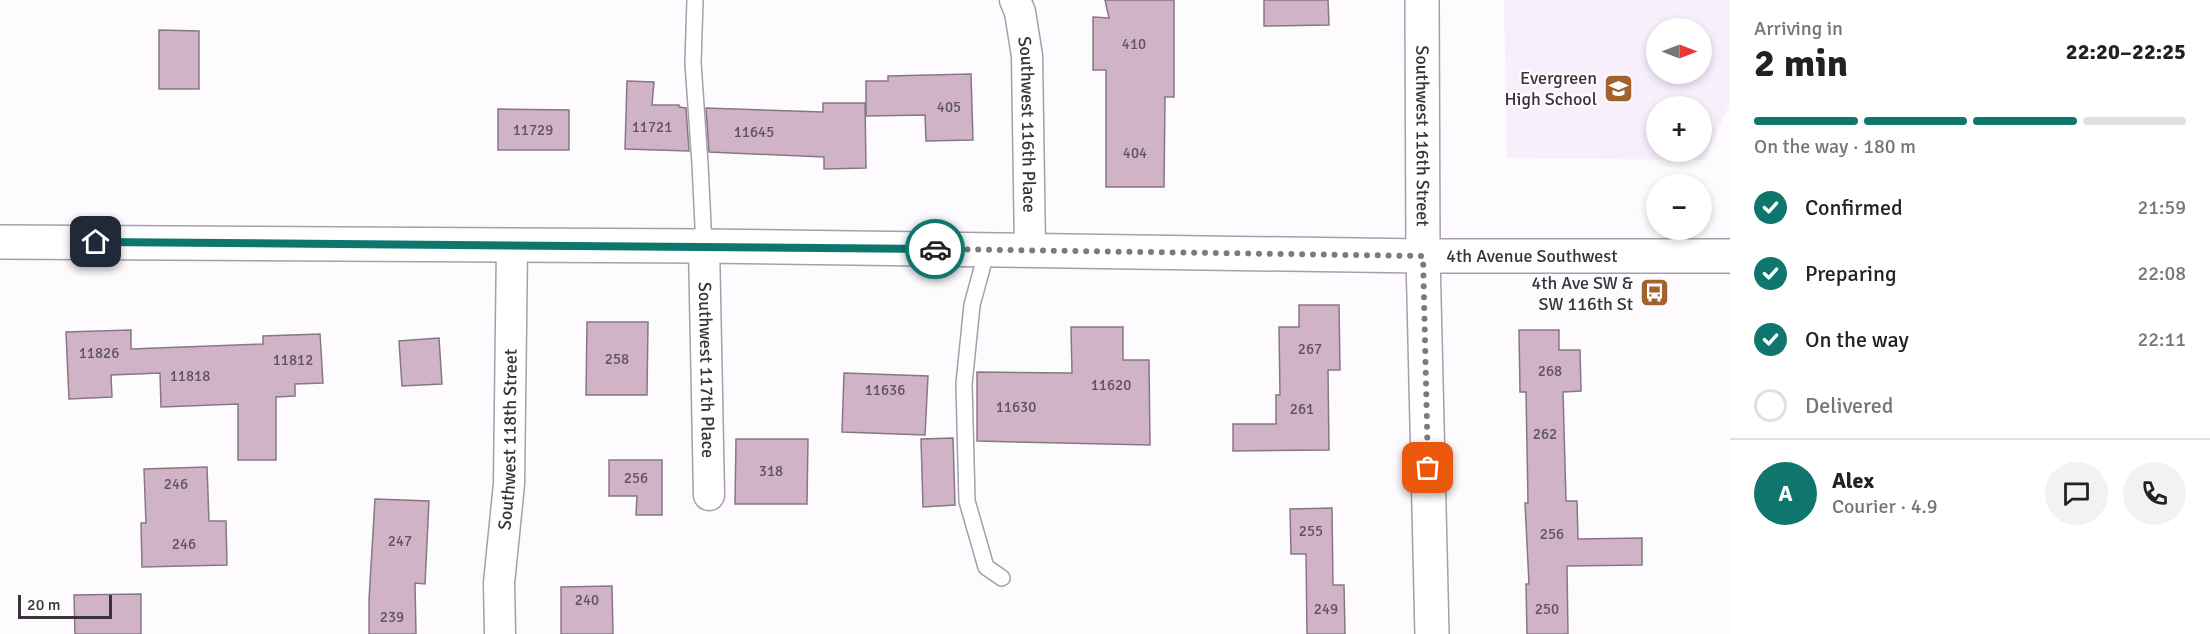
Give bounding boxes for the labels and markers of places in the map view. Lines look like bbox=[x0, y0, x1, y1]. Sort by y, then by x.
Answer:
place label: Evergreen High School bbox=[1504, 67, 1597, 110]
school or university icon: Evergreen High School bbox=[1602, 72, 1634, 104]
pin bbox=[70, 216, 121, 267]
place label: 4th Ave SW & SW 116th St bbox=[1532, 272, 1633, 315]
bus stop icon: 4th Ave SW & SW 116th St bbox=[1638, 277, 1670, 309]
pin bbox=[1402, 442, 1453, 493]

